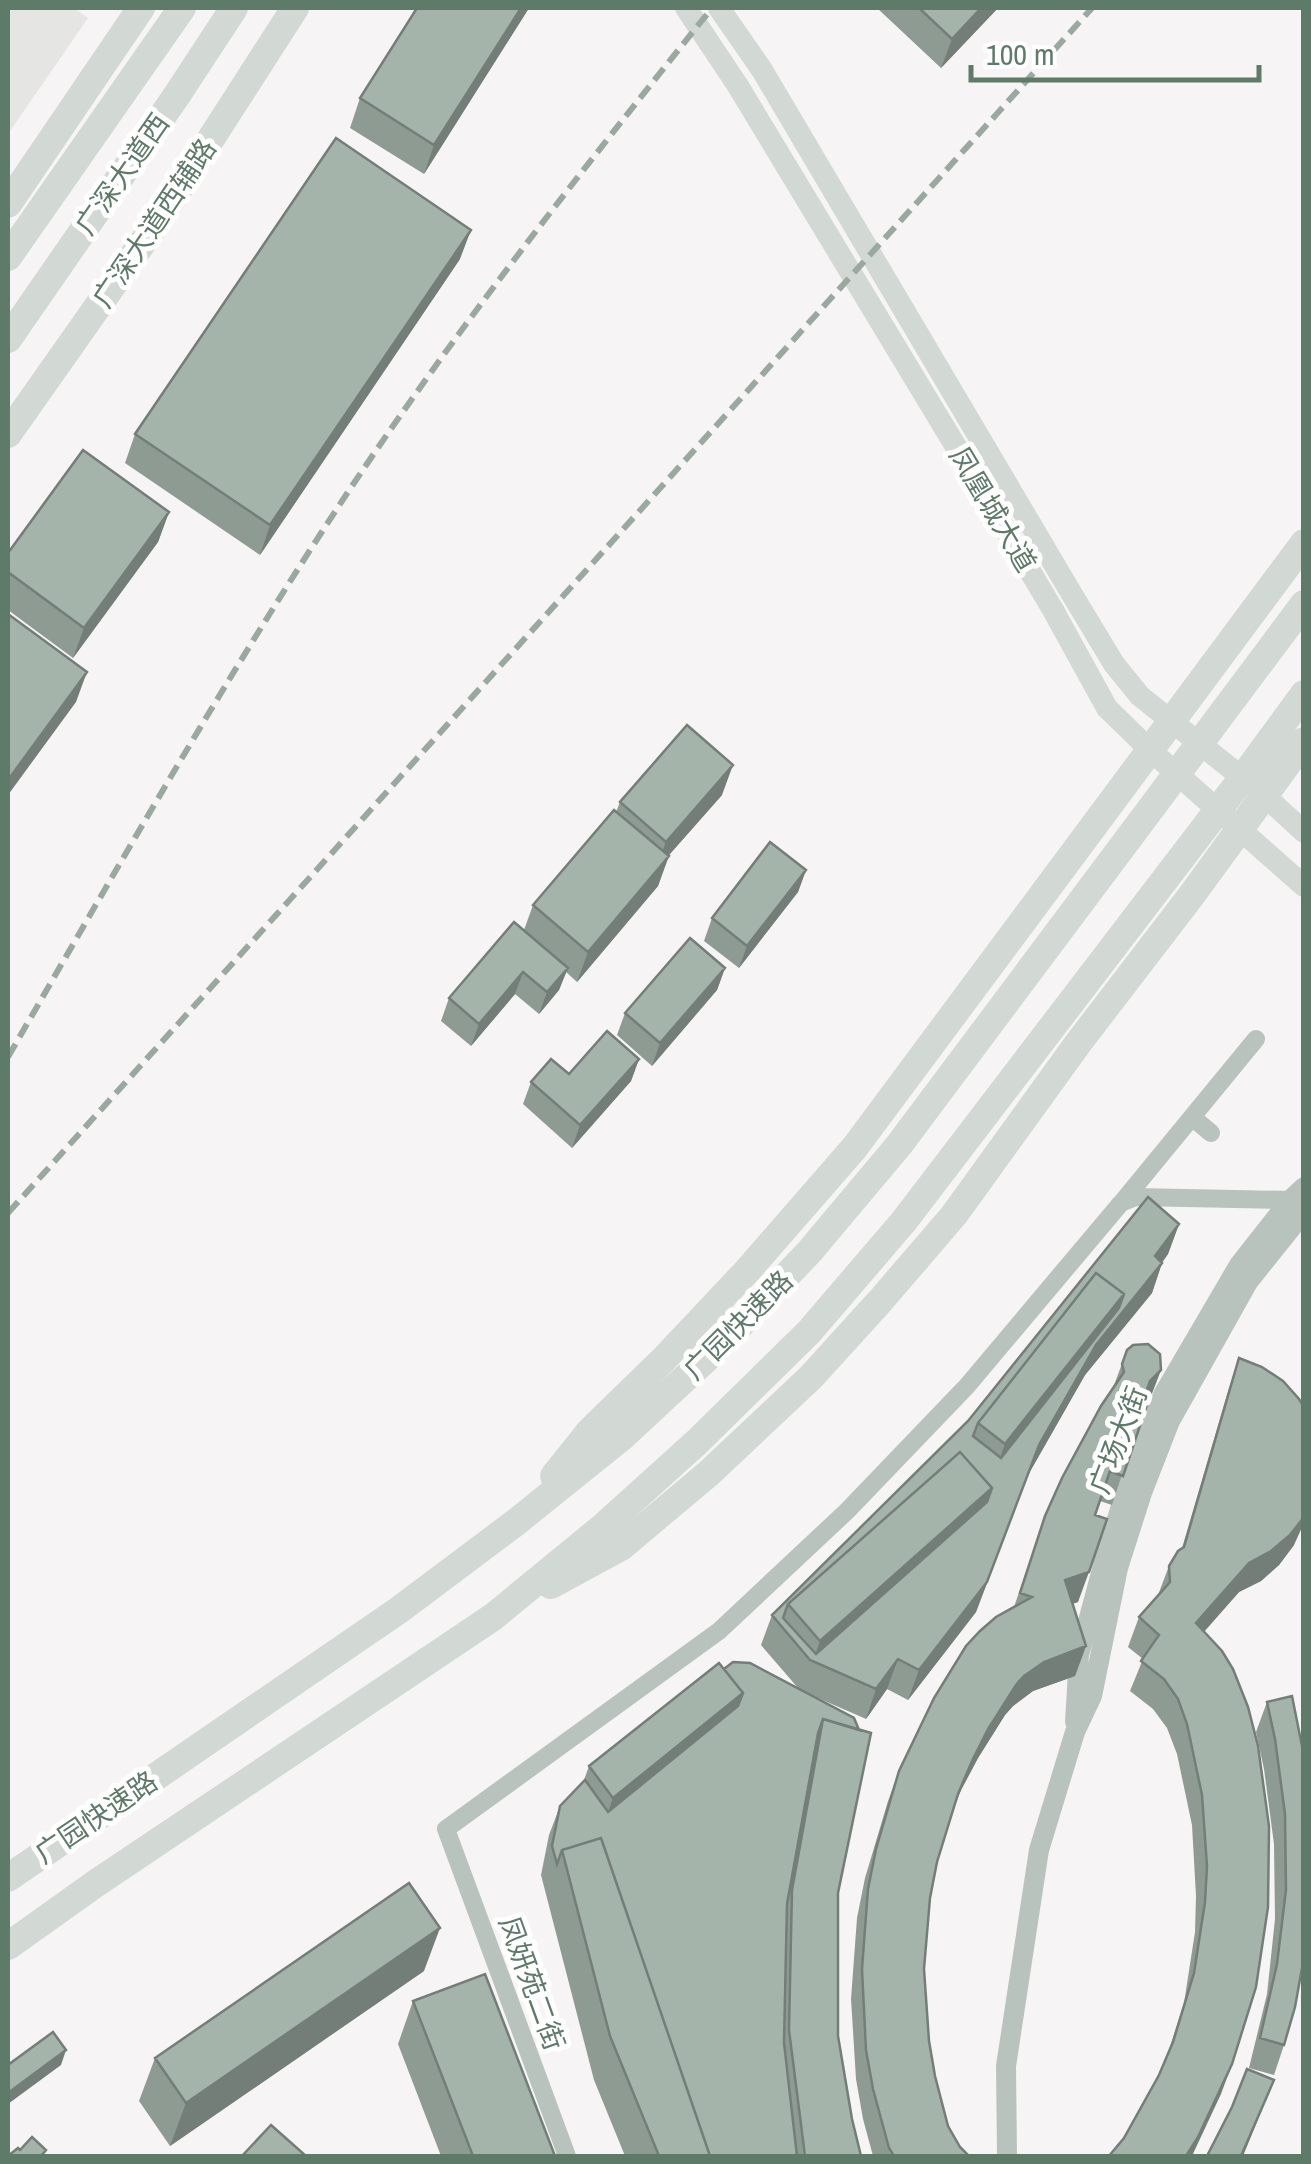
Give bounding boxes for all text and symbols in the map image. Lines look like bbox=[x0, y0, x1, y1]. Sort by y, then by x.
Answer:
scale bar bbox=[971, 20, 1258, 82]
text: 100 m bbox=[986, 34, 1054, 74]
street label: 广深大道西 bbox=[66, 106, 178, 242]
street label: 广深大道西辅路 bbox=[83, 131, 225, 315]
street label: 凤凰城大道 bbox=[941, 439, 1045, 579]
street label: 广园快速路 bbox=[675, 1262, 801, 1388]
street label: 广场大街 bbox=[1080, 1381, 1156, 1499]
street label: 广园快速路 bbox=[27, 1762, 165, 1872]
street label: 凤妍苑二街 bbox=[490, 1911, 574, 2055]

